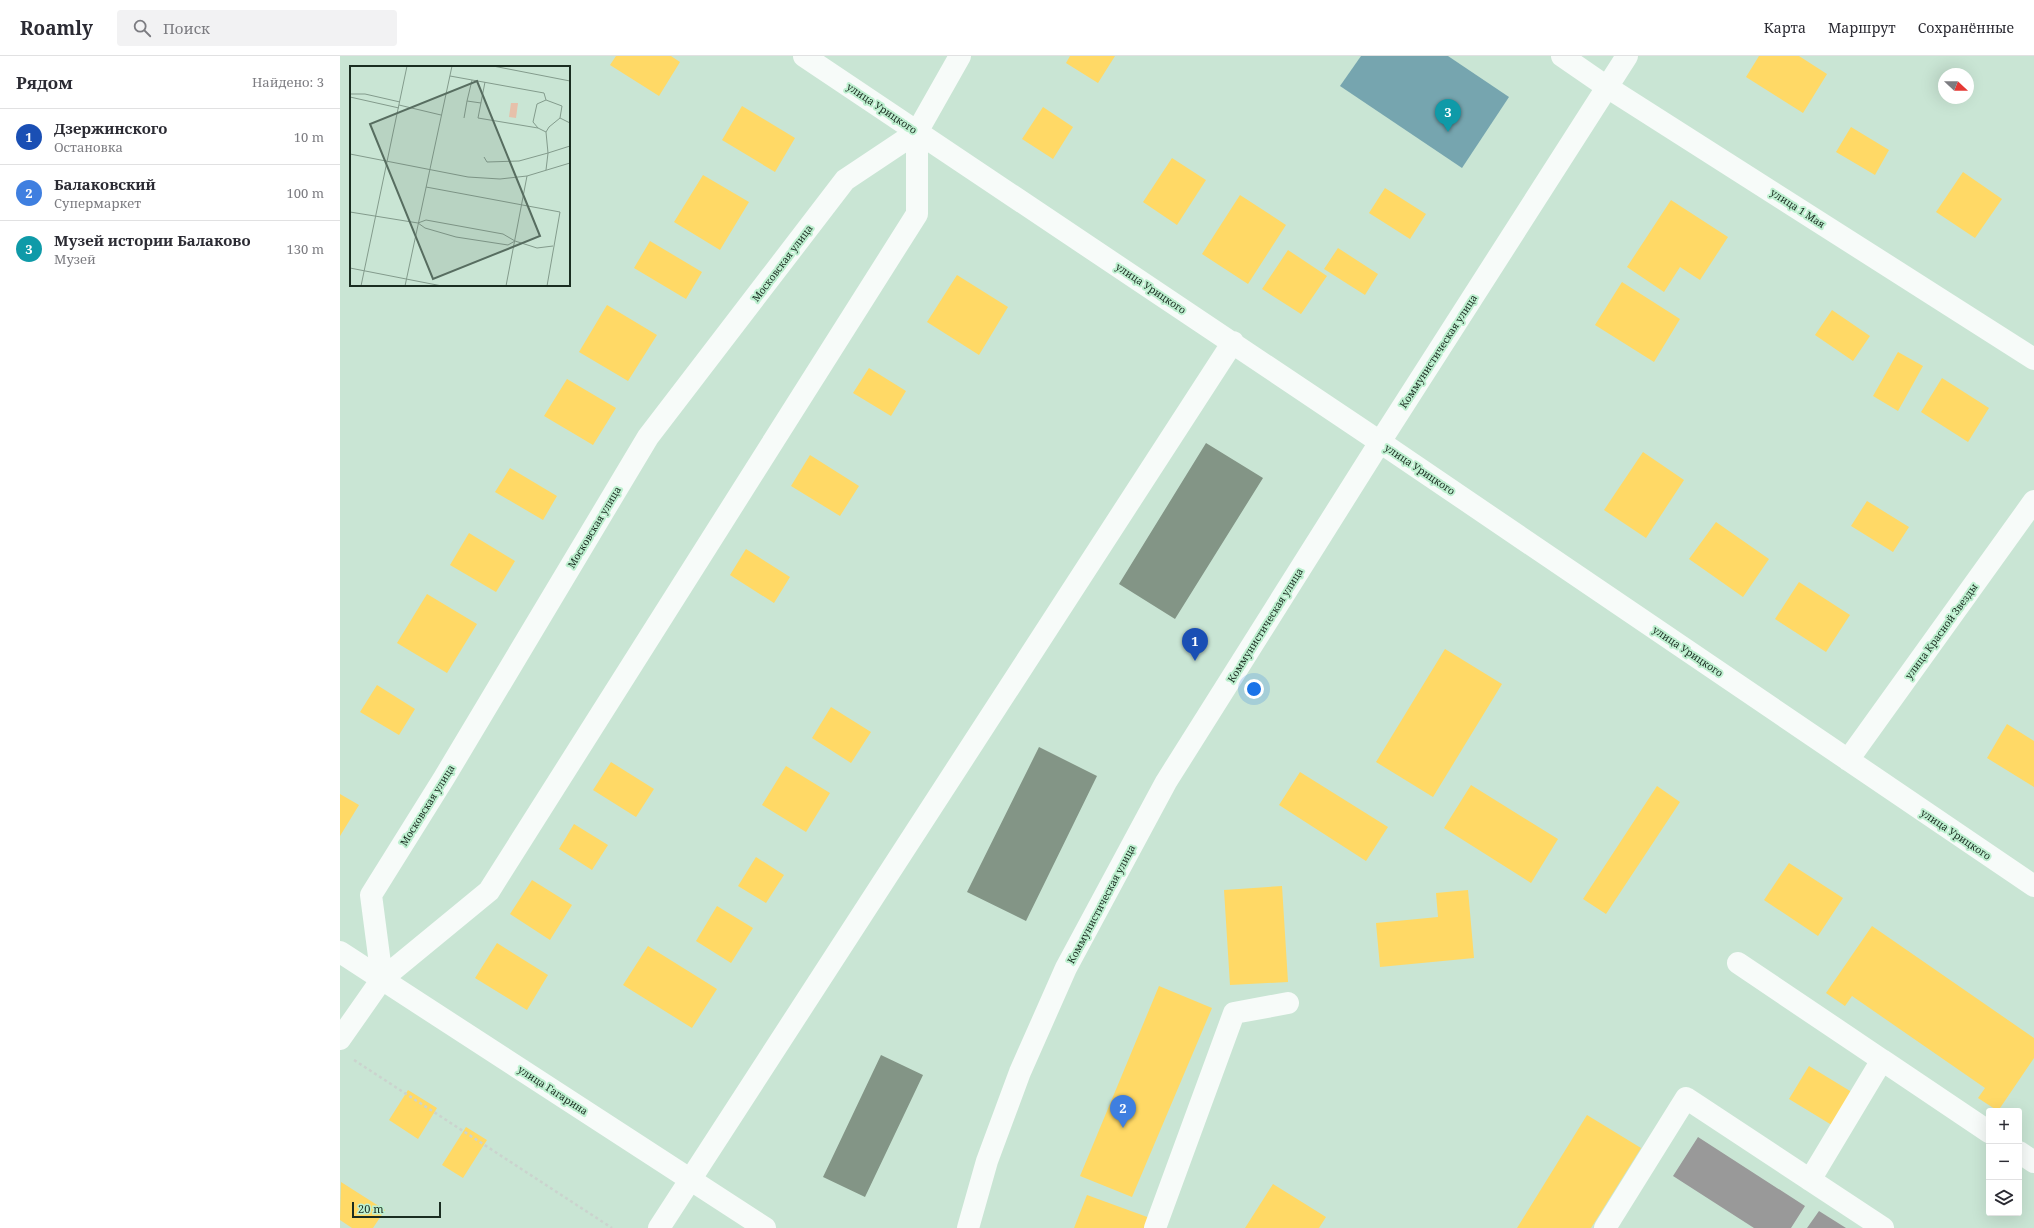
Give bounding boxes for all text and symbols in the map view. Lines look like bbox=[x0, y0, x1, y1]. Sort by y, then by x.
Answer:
search box bbox=[117, 10, 397, 46]
text: Roamly bbox=[20, 15, 93, 41]
icon: search bbox=[131, 17, 153, 39]
text: Поиск bbox=[163, 18, 210, 38]
text: Карта bbox=[1764, 18, 1806, 37]
text: Маршрут bbox=[1828, 18, 1896, 37]
text: Сохранённые bbox=[1918, 18, 2014, 37]
inset map bbox=[350, 66, 570, 286]
north arrow bbox=[1938, 68, 1974, 104]
text: Рядом bbox=[16, 71, 73, 94]
text: Найдено: 3 bbox=[252, 73, 324, 91]
street label: улица Урицкого bbox=[844, 79, 920, 137]
pin: 3 bbox=[1435, 99, 1461, 132]
text: Дзержинского bbox=[54, 118, 167, 138]
text: 1 bbox=[25, 128, 33, 146]
text: 10 m bbox=[294, 128, 324, 146]
text: Остановка bbox=[54, 138, 123, 156]
text: Балаковский bbox=[54, 174, 156, 194]
text: 2 bbox=[25, 184, 33, 202]
text: 100 m bbox=[287, 184, 324, 202]
street label: улица 1 Мая bbox=[1768, 185, 1828, 231]
text: Супермаркет bbox=[54, 194, 141, 212]
street label: Московская улица bbox=[748, 221, 816, 304]
text: Музей истории Балаково bbox=[54, 230, 250, 250]
text: 3 bbox=[25, 240, 33, 258]
text: 130 m bbox=[287, 240, 324, 258]
text: Музей bbox=[54, 250, 96, 268]
street label: улица Урицкого bbox=[1113, 259, 1189, 317]
street label: Коммунистическая улица bbox=[1396, 291, 1480, 411]
street label: улица Урицкого bbox=[1382, 440, 1458, 498]
street label: Московская улица bbox=[564, 483, 624, 571]
street label: Коммунистическая улица bbox=[1224, 565, 1306, 685]
street label: улица Красной Звезды bbox=[1901, 580, 1981, 682]
street label: улица Урицкого bbox=[1650, 622, 1726, 680]
pin: 1 bbox=[1182, 628, 1208, 661]
your location bbox=[1244, 679, 1264, 699]
street label: Московская улица bbox=[396, 762, 458, 848]
street label: улица Урицкого bbox=[1918, 805, 1994, 863]
street label: Коммунистическая улица bbox=[1064, 842, 1138, 966]
street label: улица Гагарина bbox=[515, 1062, 591, 1118]
pin: 2 bbox=[1110, 1095, 1136, 1128]
map controls bbox=[1986, 1108, 2022, 1216]
button: + bbox=[1986, 1108, 2022, 1144]
button: − bbox=[1986, 1144, 2022, 1180]
button: layers bbox=[1986, 1180, 2022, 1216]
scale bar bbox=[352, 1200, 441, 1219]
text: 20 m bbox=[358, 1201, 384, 1216]

